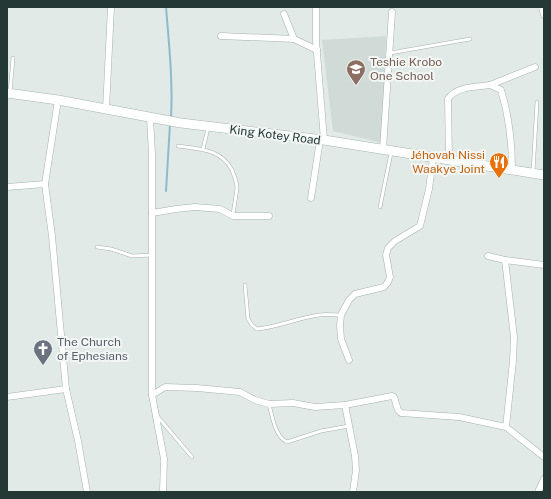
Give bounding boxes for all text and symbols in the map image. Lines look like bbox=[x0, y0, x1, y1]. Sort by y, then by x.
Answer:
place label: Teshie Krobo One School bbox=[370, 55, 442, 83]
school or university icon: Teshie Krobo One School bbox=[345, 58, 367, 86]
street label: King Kotey Road bbox=[229, 122, 321, 148]
place label: Jéhovah Nissi Waakye Joint bbox=[410, 148, 485, 176]
restaurant icon: Jéhovah Nissi Waakye Joint bbox=[488, 151, 510, 179]
place label: The Church of Ephesians bbox=[57, 335, 128, 363]
church icon: The Church of Ephesians bbox=[32, 338, 54, 366]

